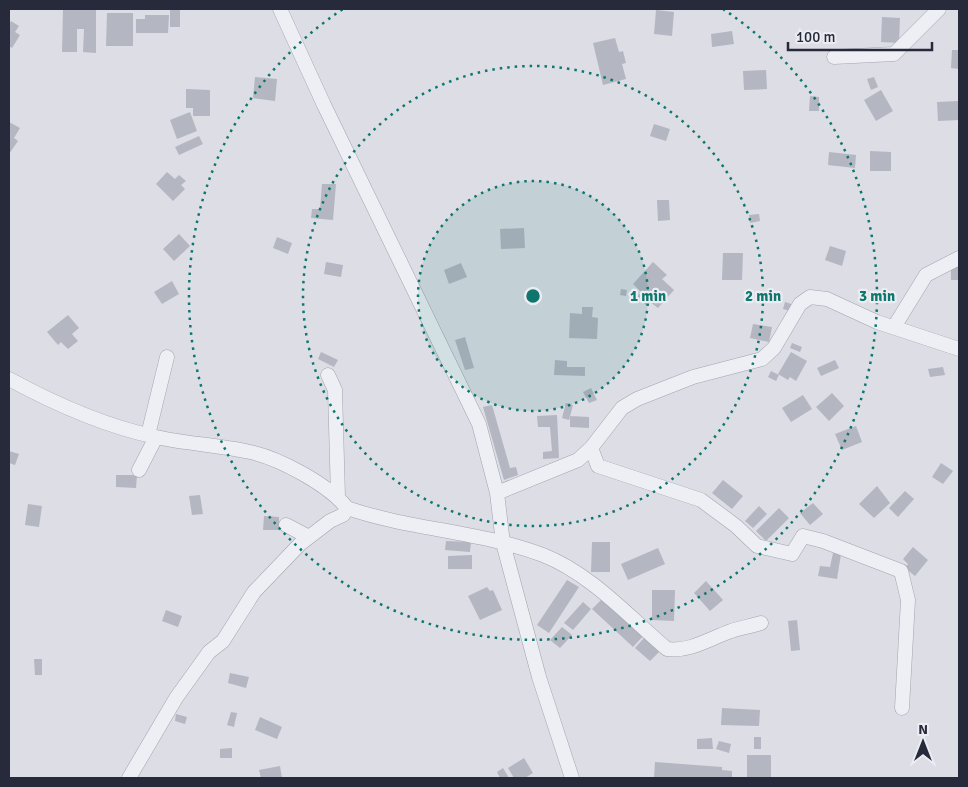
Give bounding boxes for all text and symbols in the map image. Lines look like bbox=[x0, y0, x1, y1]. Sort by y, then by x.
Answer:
scale bar bbox=[788, 20, 932, 52]
text: 100 m bbox=[796, 28, 836, 46]
centre of rings bbox=[524, 287, 542, 305]
text: 1 min bbox=[630, 287, 666, 305]
text: 2 min bbox=[745, 287, 781, 305]
text: 3 min bbox=[859, 287, 895, 305]
north arrow bbox=[898, 717, 948, 767]
text: N bbox=[918, 721, 928, 738]

